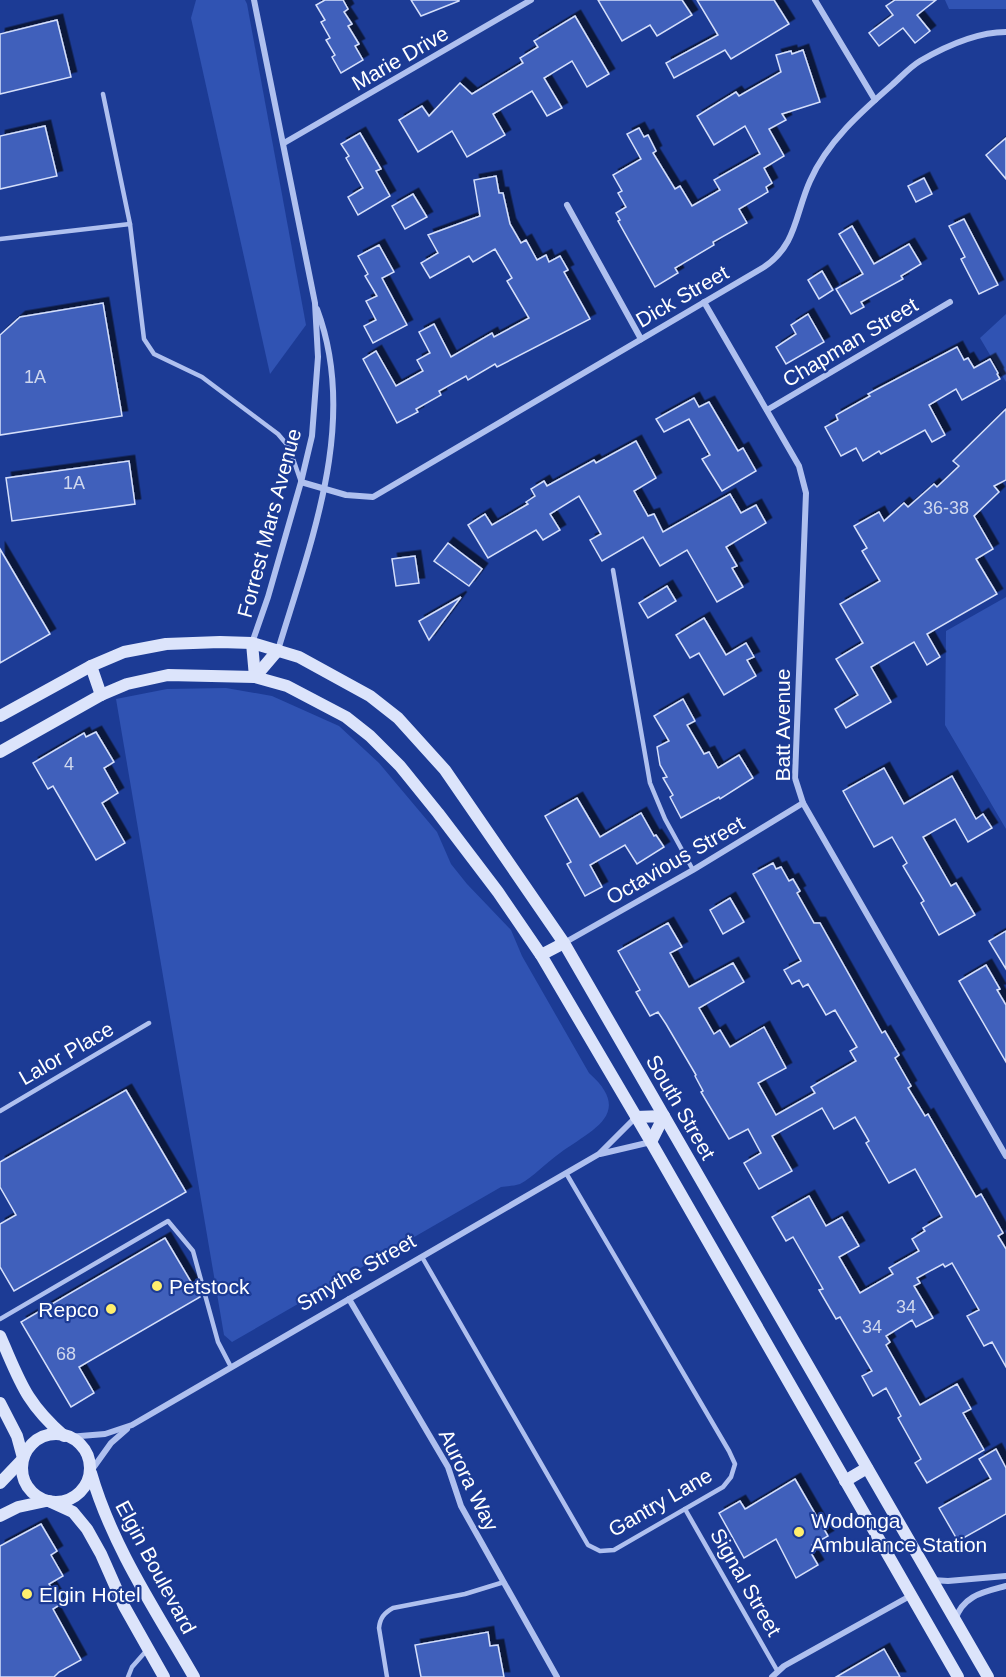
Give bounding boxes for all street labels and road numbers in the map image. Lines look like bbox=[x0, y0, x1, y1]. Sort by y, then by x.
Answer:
street label: Marie Drive bbox=[348, 21, 452, 95]
street label: Dick Street bbox=[632, 260, 732, 332]
street label: Chapman Street bbox=[779, 293, 922, 391]
street label: Forrest Mars Avenue bbox=[233, 426, 305, 620]
street label: Batt Avenue bbox=[771, 669, 794, 781]
street label: Octavious Street bbox=[602, 811, 748, 909]
street label: Lalor Place bbox=[15, 1017, 117, 1089]
street label: South Street bbox=[642, 1051, 720, 1163]
street label: Smythe Street bbox=[293, 1229, 420, 1315]
street label: Aurora Way bbox=[435, 1425, 504, 1535]
street label: Gantry Lane bbox=[604, 1463, 716, 1541]
street label: Elgin Boulevard bbox=[111, 1497, 201, 1637]
street label: Signal Street bbox=[706, 1524, 786, 1640]

